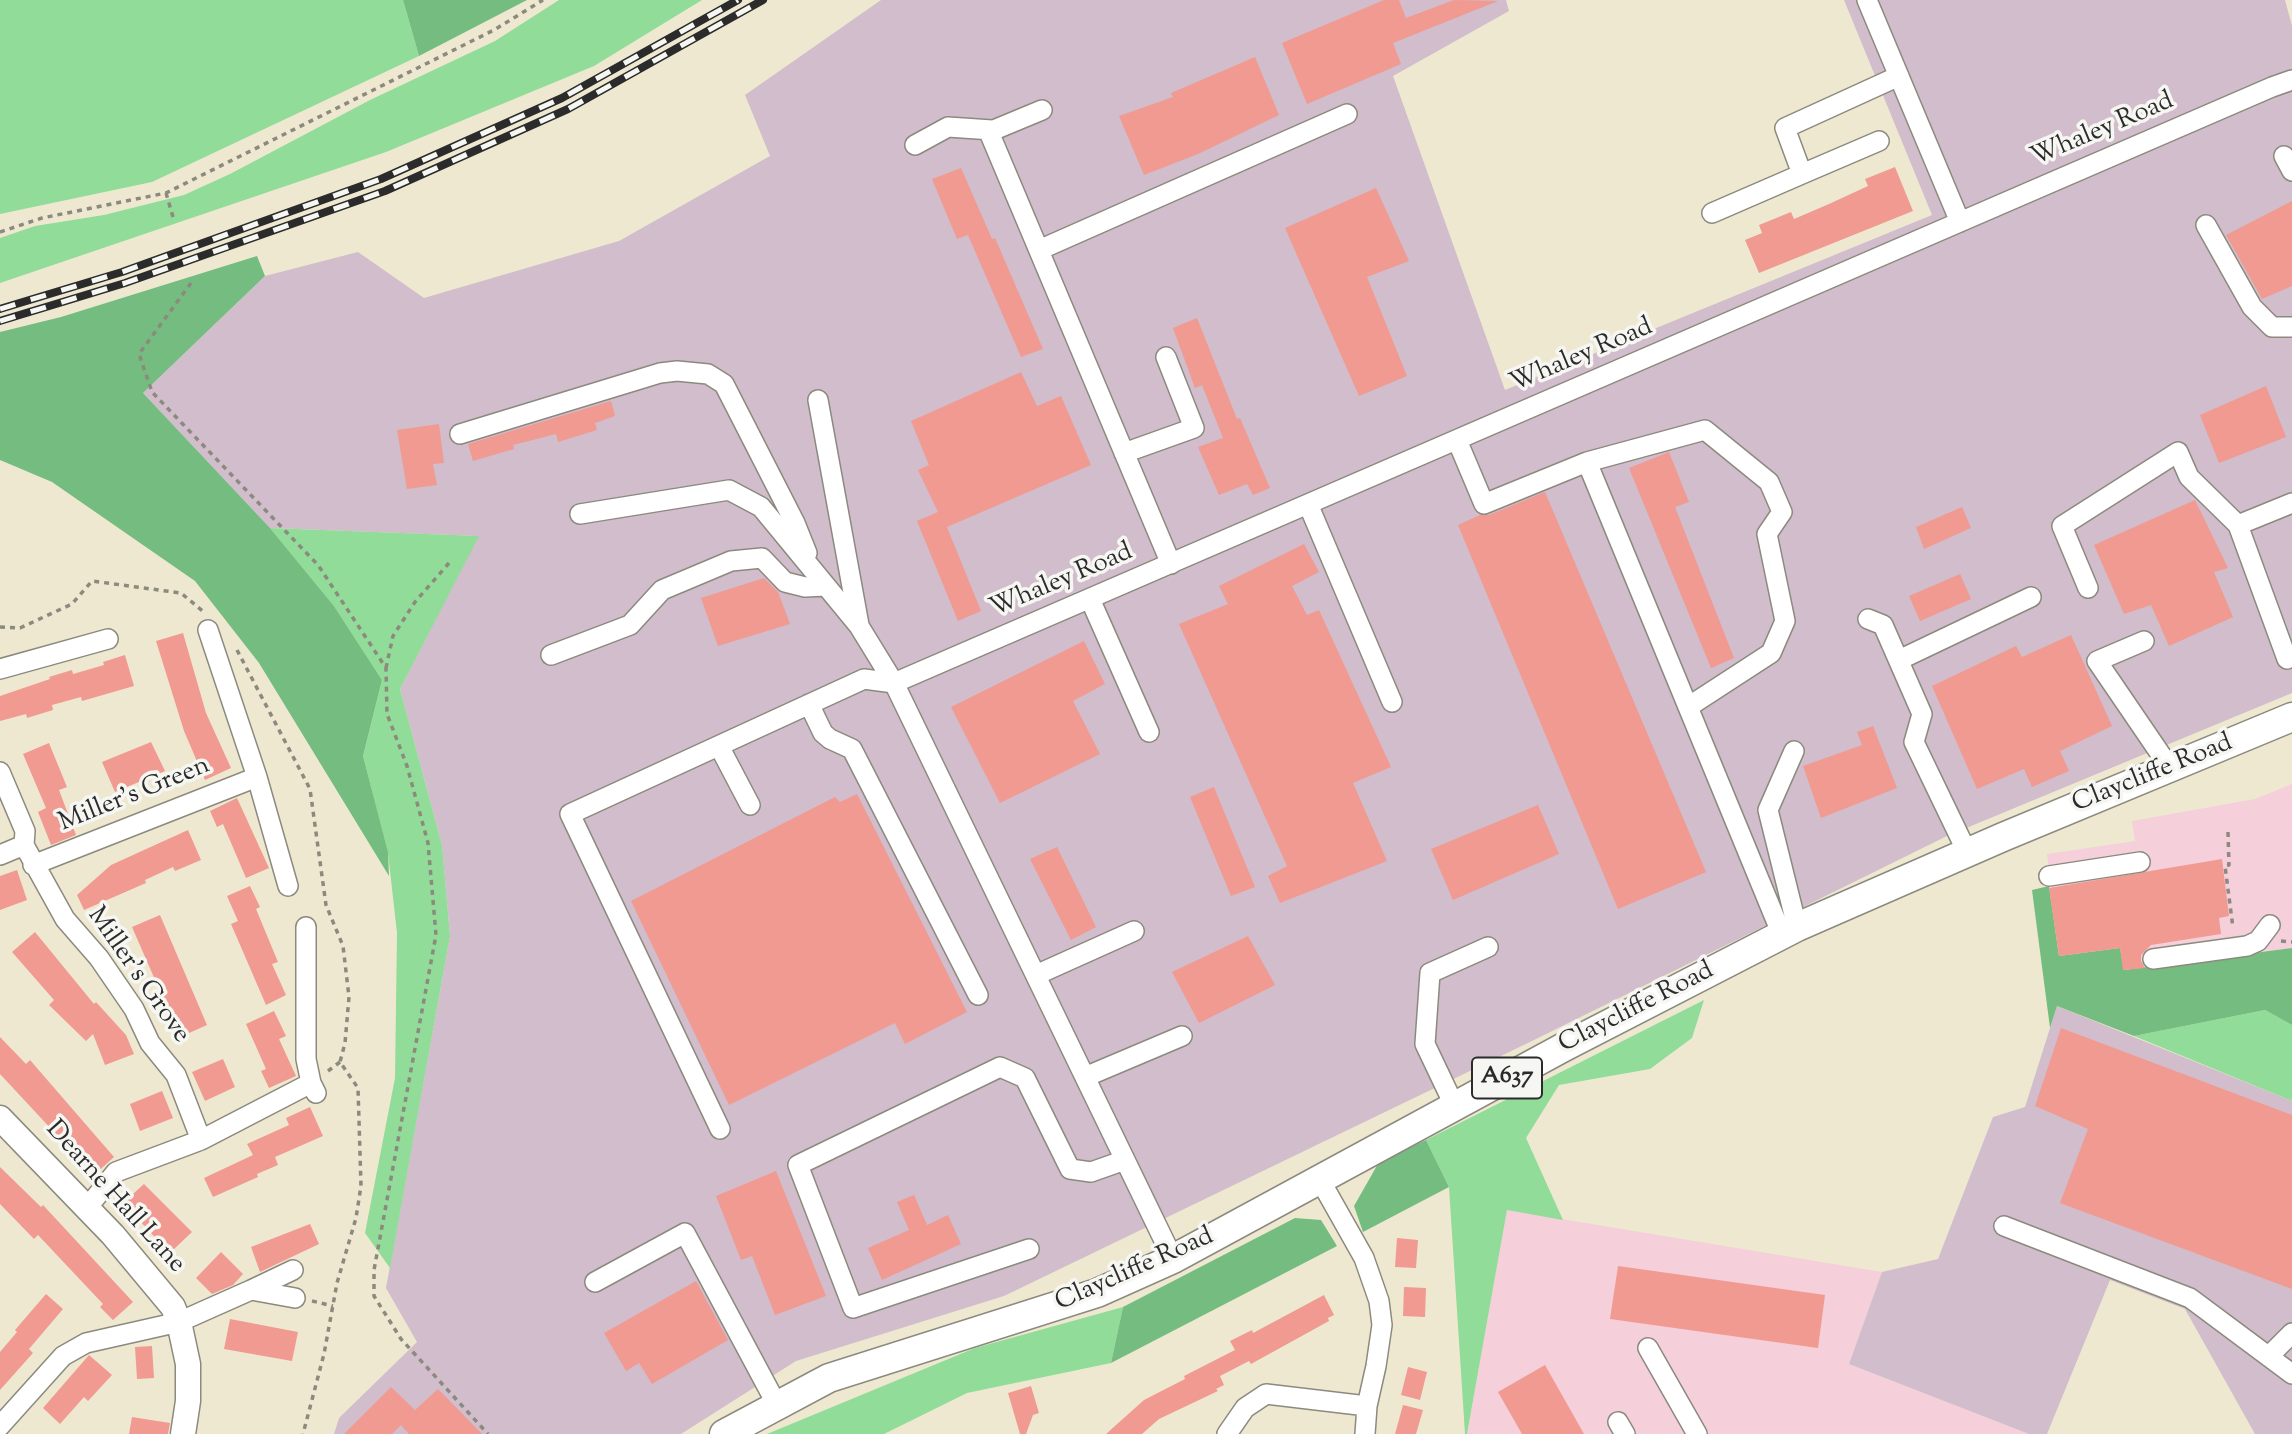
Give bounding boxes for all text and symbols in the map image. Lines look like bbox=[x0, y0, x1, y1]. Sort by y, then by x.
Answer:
street label: Whaley Road bbox=[2027, 87, 2179, 175]
street label: Whaley Road bbox=[1506, 313, 1658, 401]
street label: Whaley Road bbox=[986, 538, 1138, 626]
street label: Claycliffe Road bbox=[2068, 729, 2238, 821]
street label: Miller's Green bbox=[55, 752, 215, 840]
street label: Miller's Grove bbox=[79, 902, 195, 1050]
street label: Claycliffe Road bbox=[1554, 957, 1720, 1061]
road number: A637 bbox=[1472, 1058, 1542, 1098]
street label: Dearne Hall Lane bbox=[37, 1115, 191, 1281]
street label: Claycliffe Road bbox=[1051, 1222, 1219, 1320]

